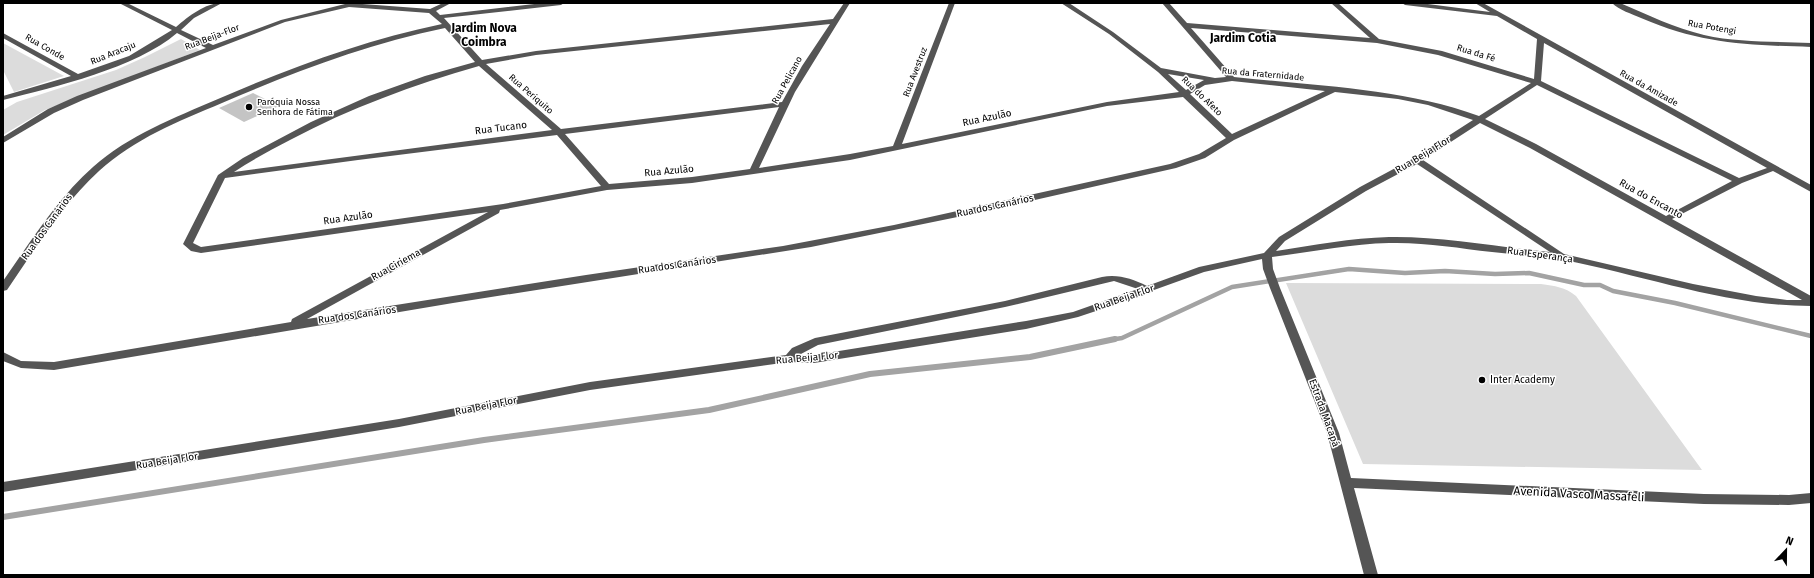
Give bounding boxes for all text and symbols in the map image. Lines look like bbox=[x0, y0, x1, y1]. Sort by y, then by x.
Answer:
street label: Rua Potengi bbox=[1687, 18, 1737, 36]
district label: Jardim Nova Coimbra bbox=[450, 21, 517, 49]
street label: Rua Beija-Flor bbox=[183, 22, 241, 52]
district label: Jardim Cotia bbox=[1209, 31, 1277, 45]
street label: Rua Conde bbox=[24, 32, 66, 62]
street label: Rua Aracaju bbox=[89, 39, 137, 67]
street label: Rua da Fé bbox=[1456, 42, 1497, 64]
street label: Rua Avestruz bbox=[901, 46, 929, 98]
street label: Rua Pelicano bbox=[770, 55, 804, 105]
street label: Rua da Fraternidade bbox=[1221, 65, 1305, 83]
street label: Rua da Amizade bbox=[1618, 68, 1680, 108]
street label: Rua Periquito bbox=[507, 72, 555, 116]
street label: Rua do Afeto bbox=[1180, 74, 1224, 118]
place label: Paróquia Nossa Senhora de Fátima bbox=[257, 97, 333, 117]
marker: Paróquia Nossa Senhora de Fátima bbox=[244, 102, 254, 112]
street label: Rua Azulão bbox=[961, 107, 1013, 129]
street label: Rua Tucano bbox=[474, 119, 528, 137]
street label: Rua Beija Flor bbox=[1393, 134, 1453, 176]
street label: Rua Azulão bbox=[644, 163, 695, 179]
street label: Rua do Encanto bbox=[1617, 177, 1685, 221]
street label: Rua dos Canários bbox=[19, 191, 75, 262]
street label: Rua dos Canários bbox=[955, 192, 1035, 220]
street label: Rua Azulão bbox=[322, 209, 374, 227]
street label: Rua Esperança bbox=[1506, 244, 1574, 266]
street label: Rua Ciriema bbox=[369, 247, 423, 283]
street label: Rua dos Canários bbox=[637, 254, 717, 276]
street label: Rua Beija Flor bbox=[1092, 282, 1156, 314]
street label: Rua dos Canários bbox=[317, 304, 397, 326]
street label: Rua Beija Flor bbox=[775, 349, 839, 367]
place label: Inter Academy bbox=[1490, 374, 1555, 386]
marker: Inter Academy bbox=[1477, 375, 1487, 385]
street label: Estrada Macapá bbox=[1306, 377, 1342, 449]
street label: Rua Beija Flor bbox=[454, 394, 518, 418]
street label: Rua Beija Flor bbox=[135, 450, 199, 472]
street label: Avenida Vasco Massafeli bbox=[1513, 484, 1645, 504]
north arrow bbox=[1766, 530, 1806, 570]
text: N bbox=[1784, 534, 1795, 549]

